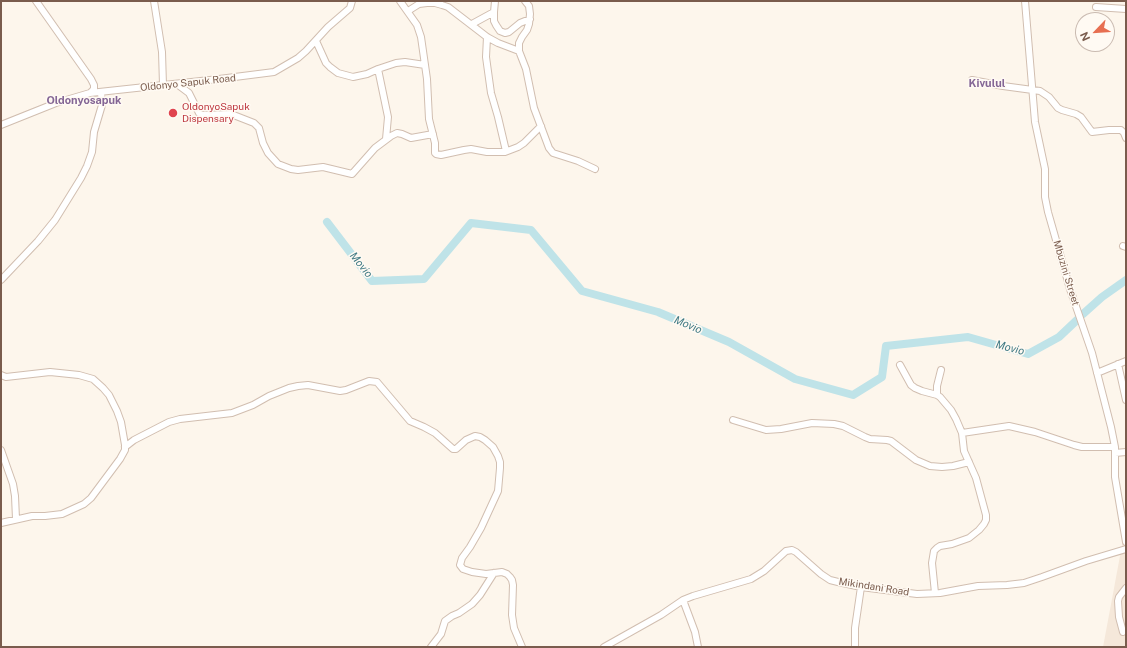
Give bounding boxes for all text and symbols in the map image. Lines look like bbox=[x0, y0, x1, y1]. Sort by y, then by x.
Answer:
north arrow bbox=[1075, 12, 1115, 52]
text: N bbox=[1078, 30, 1092, 43]
street label: Oldonyo Sapuk Road bbox=[139, 72, 237, 94]
district label: Kivulul bbox=[969, 77, 1005, 91]
district label: Oldonyosapuk bbox=[47, 94, 121, 108]
place label: OldonyoSapuk Dispensary bbox=[182, 101, 250, 124]
marker: OldonyoSapuk Dispensary bbox=[167, 107, 179, 119]
street label: Mbuzini Street bbox=[1050, 239, 1082, 307]
water label: Movio bbox=[347, 250, 375, 280]
water label: Movio bbox=[672, 313, 704, 337]
water label: Movio bbox=[994, 338, 1026, 358]
street label: Mikindani Road bbox=[838, 576, 910, 598]

